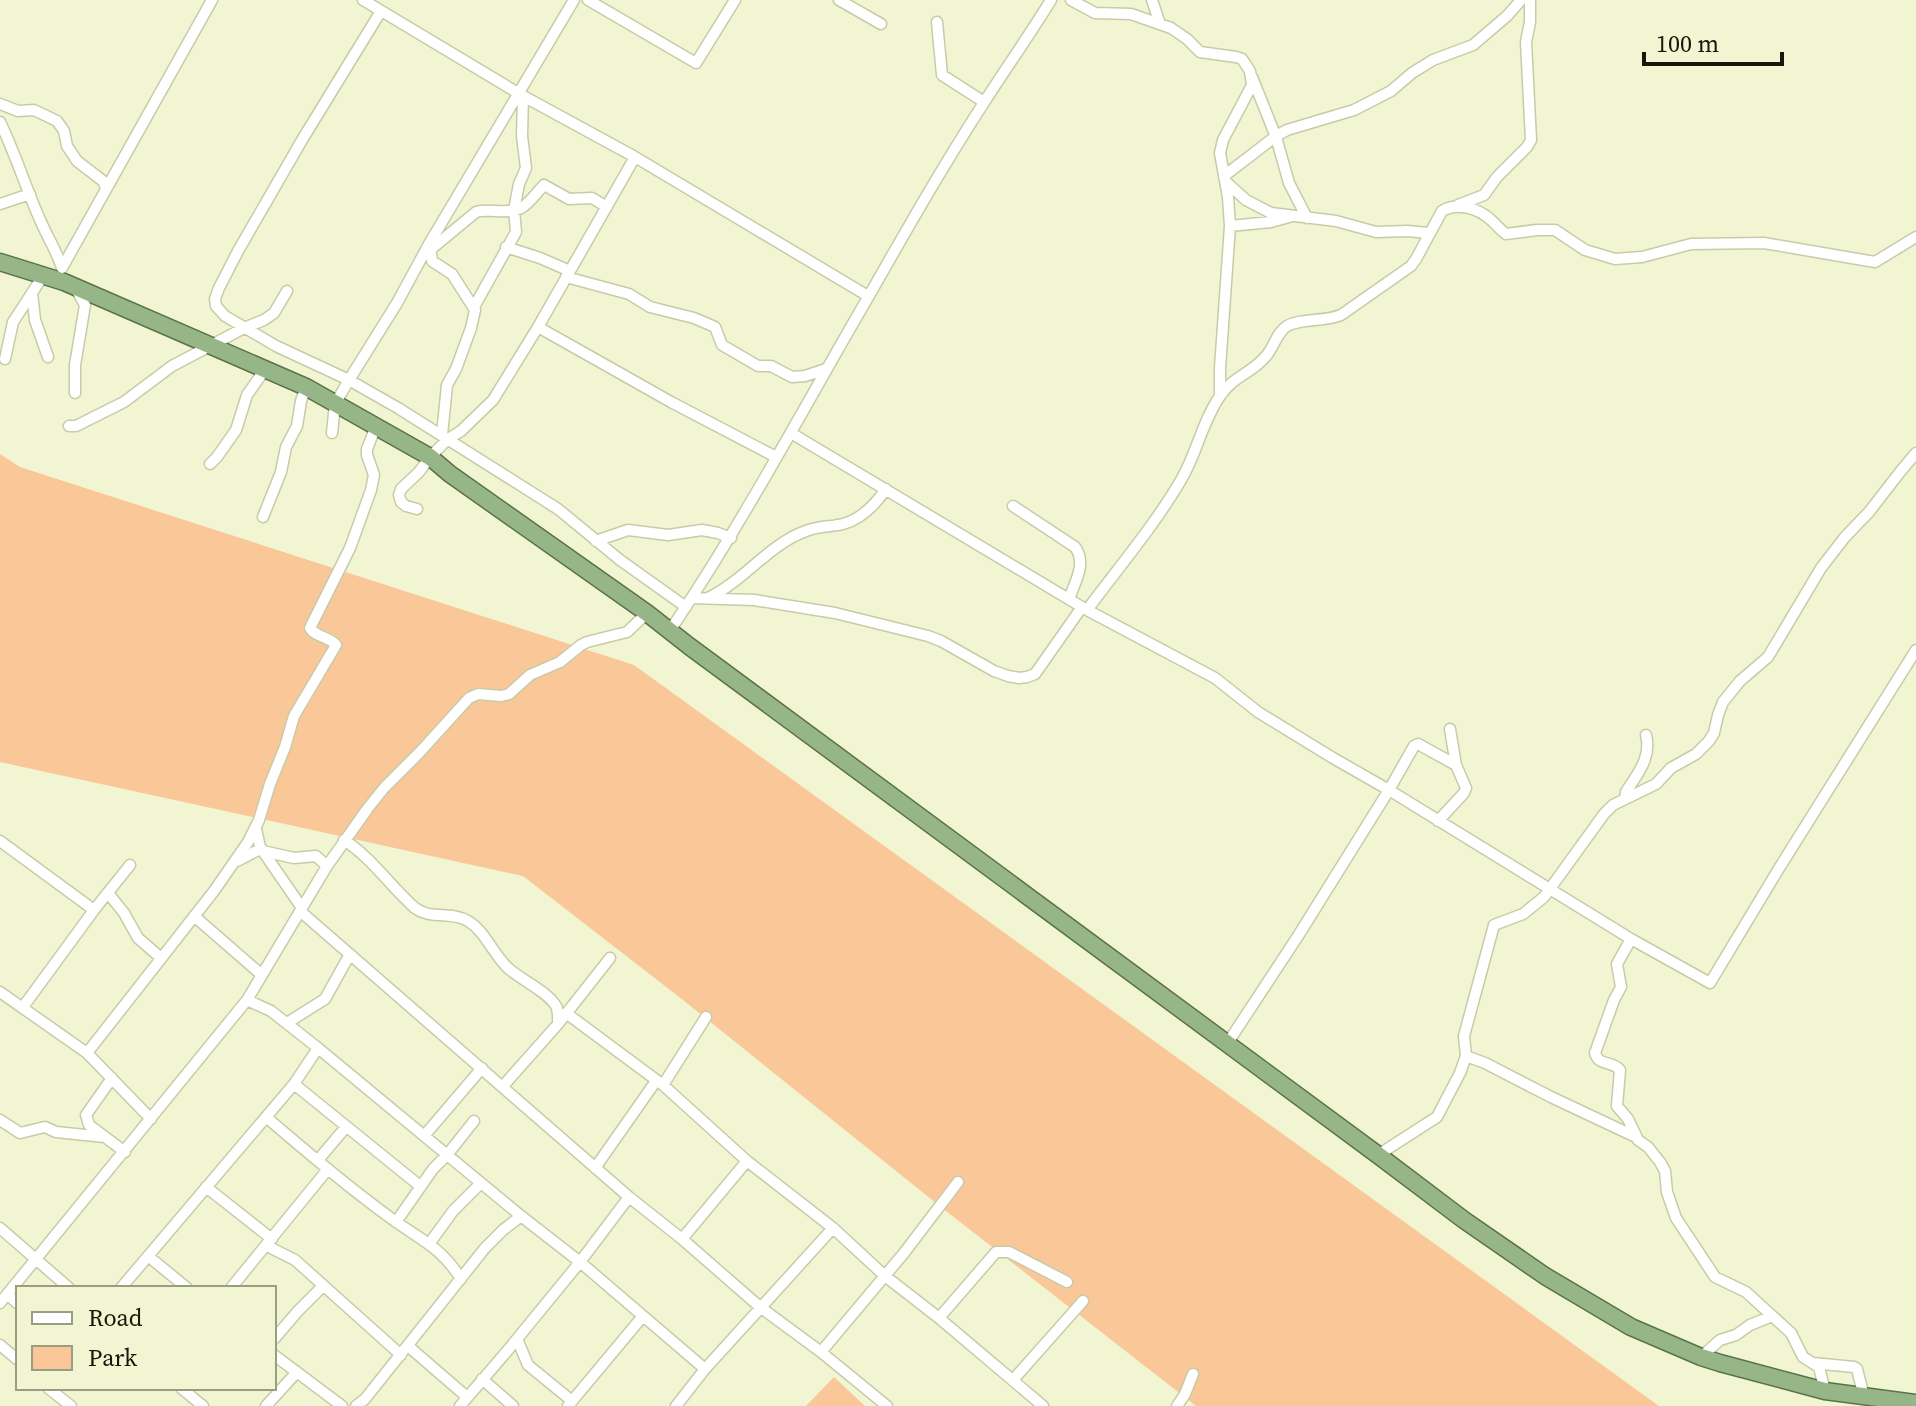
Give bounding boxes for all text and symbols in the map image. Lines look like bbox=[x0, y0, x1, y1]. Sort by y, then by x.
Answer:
scale bar bbox=[1644, 16, 1782, 66]
text: 100 m bbox=[1656, 27, 1719, 60]
legend bbox=[16, 1286, 276, 1390]
text: Road bbox=[88, 1301, 143, 1334]
text: Park bbox=[88, 1341, 138, 1374]

